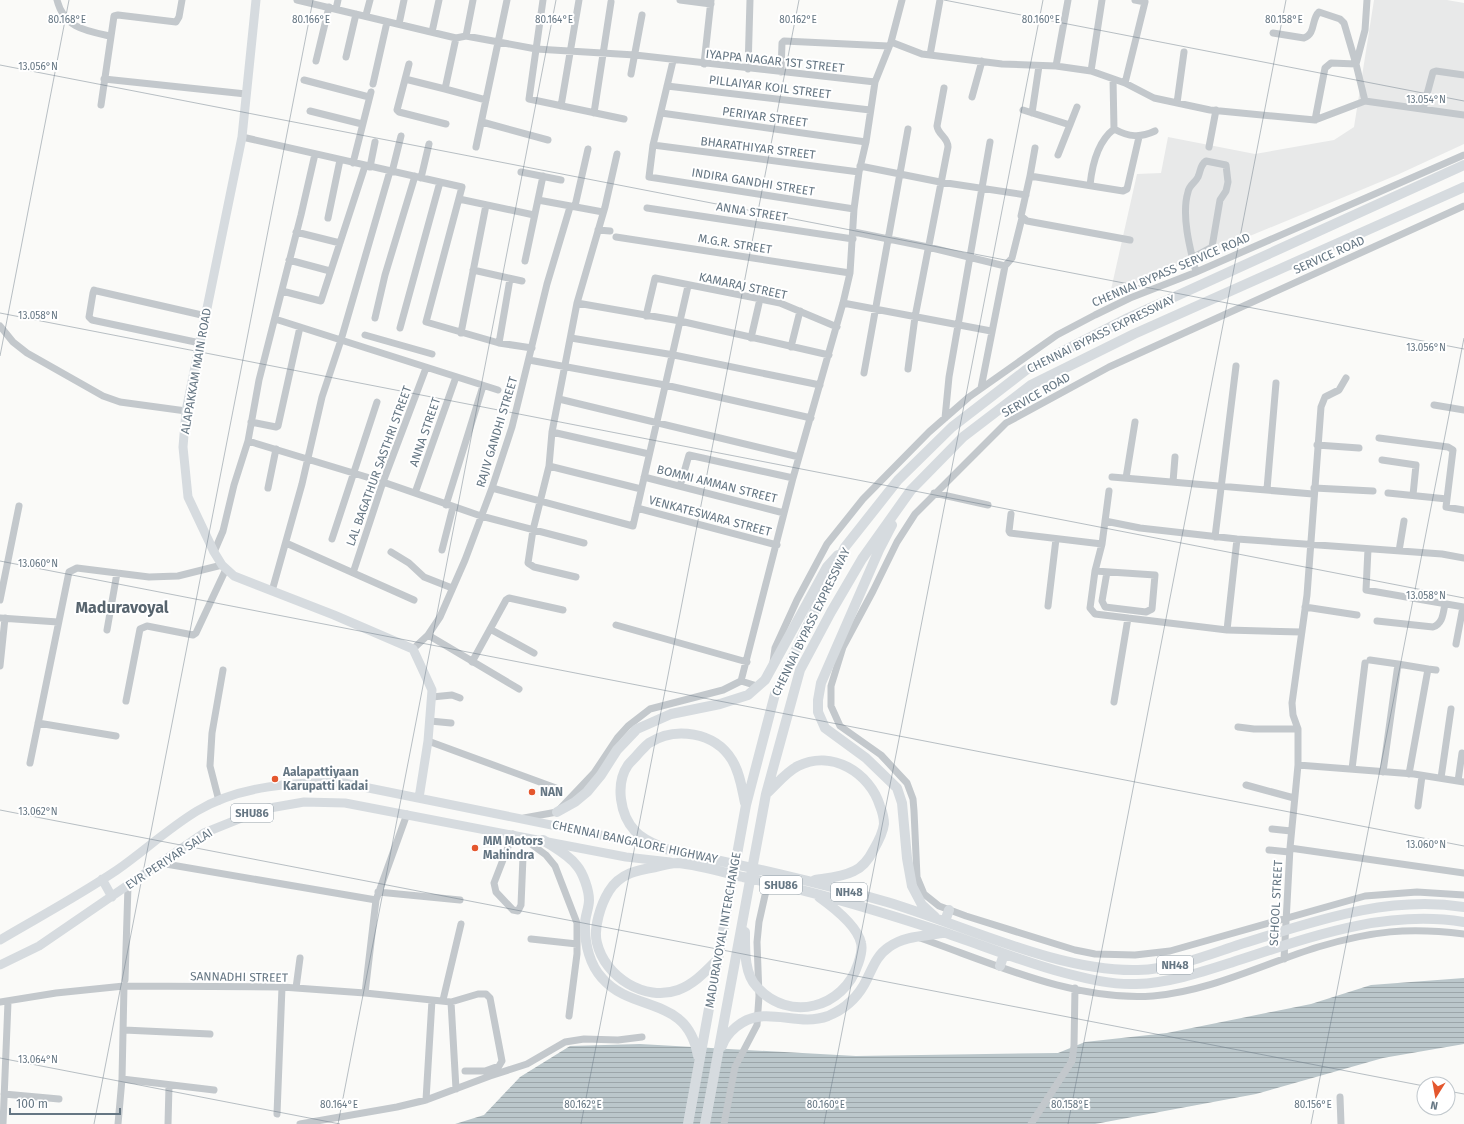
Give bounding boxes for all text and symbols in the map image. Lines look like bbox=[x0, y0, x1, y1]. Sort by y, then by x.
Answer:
text: 80.168°E bbox=[48, 14, 86, 26]
text: 80.166°E bbox=[292, 14, 330, 26]
text: 80.164°E bbox=[535, 14, 573, 26]
text: 80.162°E bbox=[779, 14, 817, 26]
text: 80.160°E bbox=[1022, 14, 1060, 26]
text: 80.158°E bbox=[1265, 14, 1303, 26]
street label: IYAPPA NAGAR 1ST STREET bbox=[705, 47, 846, 75]
text: 13.056°N bbox=[18, 61, 58, 73]
street label: PILLAIYAR KOIL STREET bbox=[708, 73, 833, 102]
text: 13.054°N bbox=[1406, 94, 1446, 106]
street label: PERIYAR STREET bbox=[721, 104, 809, 130]
street label: BHARATHIYAR STREET bbox=[700, 134, 817, 162]
street label: INDIRA GANDHI STREET bbox=[690, 165, 816, 199]
street label: ANNA STREET bbox=[715, 199, 789, 225]
street label: CHENNAI BYPASS SERVICE ROAD bbox=[1090, 230, 1253, 310]
street label: M.G.R. STREET bbox=[697, 231, 774, 257]
street label: SERVICE ROAD bbox=[1291, 233, 1367, 277]
street label: KAMARAJ STREET bbox=[698, 270, 789, 302]
street label: CHENNAI BYPASS EXPRESSWAY bbox=[1025, 292, 1178, 376]
street label: ALAPAKKAM MAIN ROAD bbox=[178, 307, 214, 435]
text: 13.058°N bbox=[18, 310, 58, 322]
text: 13.056°N bbox=[1406, 342, 1446, 354]
street label: SERVICE ROAD bbox=[999, 370, 1073, 420]
street label: RAJIV GANDHI STREET bbox=[473, 374, 521, 489]
street label: LAL BAGATHUR SASTHRI STREET bbox=[343, 383, 415, 548]
street label: ANNA STREET bbox=[407, 395, 444, 468]
street label: BOMMI AMMAN STREET bbox=[655, 462, 779, 506]
street label: VENKATESWARA STREET bbox=[647, 493, 774, 539]
street label: CHENNAI BYPASS EXPRESSWAY bbox=[769, 545, 853, 698]
text: 13.060°N bbox=[18, 558, 58, 570]
text: 13.058°N bbox=[1406, 590, 1446, 602]
district label: Maduravoyal bbox=[75, 598, 169, 617]
place label: Aalapattiyaan Karupatti kadai bbox=[282, 765, 368, 793]
marker: Aalapattiyaan Karupatti kadai bbox=[270, 774, 280, 784]
place label: NAN bbox=[540, 785, 563, 799]
marker: NAN bbox=[527, 787, 537, 797]
road number: SHU86 bbox=[231, 804, 273, 822]
text: 13.062°N bbox=[18, 806, 58, 818]
street label: CHENNAI BANGALORE HIGHWAY bbox=[551, 818, 719, 866]
street label: EVR PERIYAR SALAI bbox=[123, 826, 215, 892]
place label: MM Motors Mahindra bbox=[483, 834, 543, 862]
text: 13.060°N bbox=[1406, 839, 1446, 851]
marker: MM Motors Mahindra bbox=[470, 843, 480, 853]
street label: MADURAVOYAL INTERCHANGE bbox=[702, 851, 744, 1009]
street label: SCHOOL STREET bbox=[1267, 859, 1285, 946]
road number: SHU86 bbox=[760, 876, 802, 894]
road number: NH48 bbox=[831, 883, 867, 901]
road number: NH48 bbox=[1157, 956, 1193, 974]
street label: SANNADHI STREET bbox=[190, 969, 289, 985]
text: 13.064°N bbox=[18, 1054, 58, 1066]
north arrow bbox=[1416, 1076, 1456, 1116]
scale bar bbox=[10, 1090, 120, 1116]
text: 100 m bbox=[16, 1097, 48, 1111]
text: N bbox=[1429, 1098, 1439, 1112]
text: 80.164°E bbox=[320, 1099, 358, 1111]
text: 80.162°E bbox=[564, 1099, 602, 1111]
text: 80.160°E bbox=[807, 1099, 845, 1111]
text: 80.158°E bbox=[1051, 1099, 1089, 1111]
text: 80.156°E bbox=[1294, 1099, 1332, 1111]

